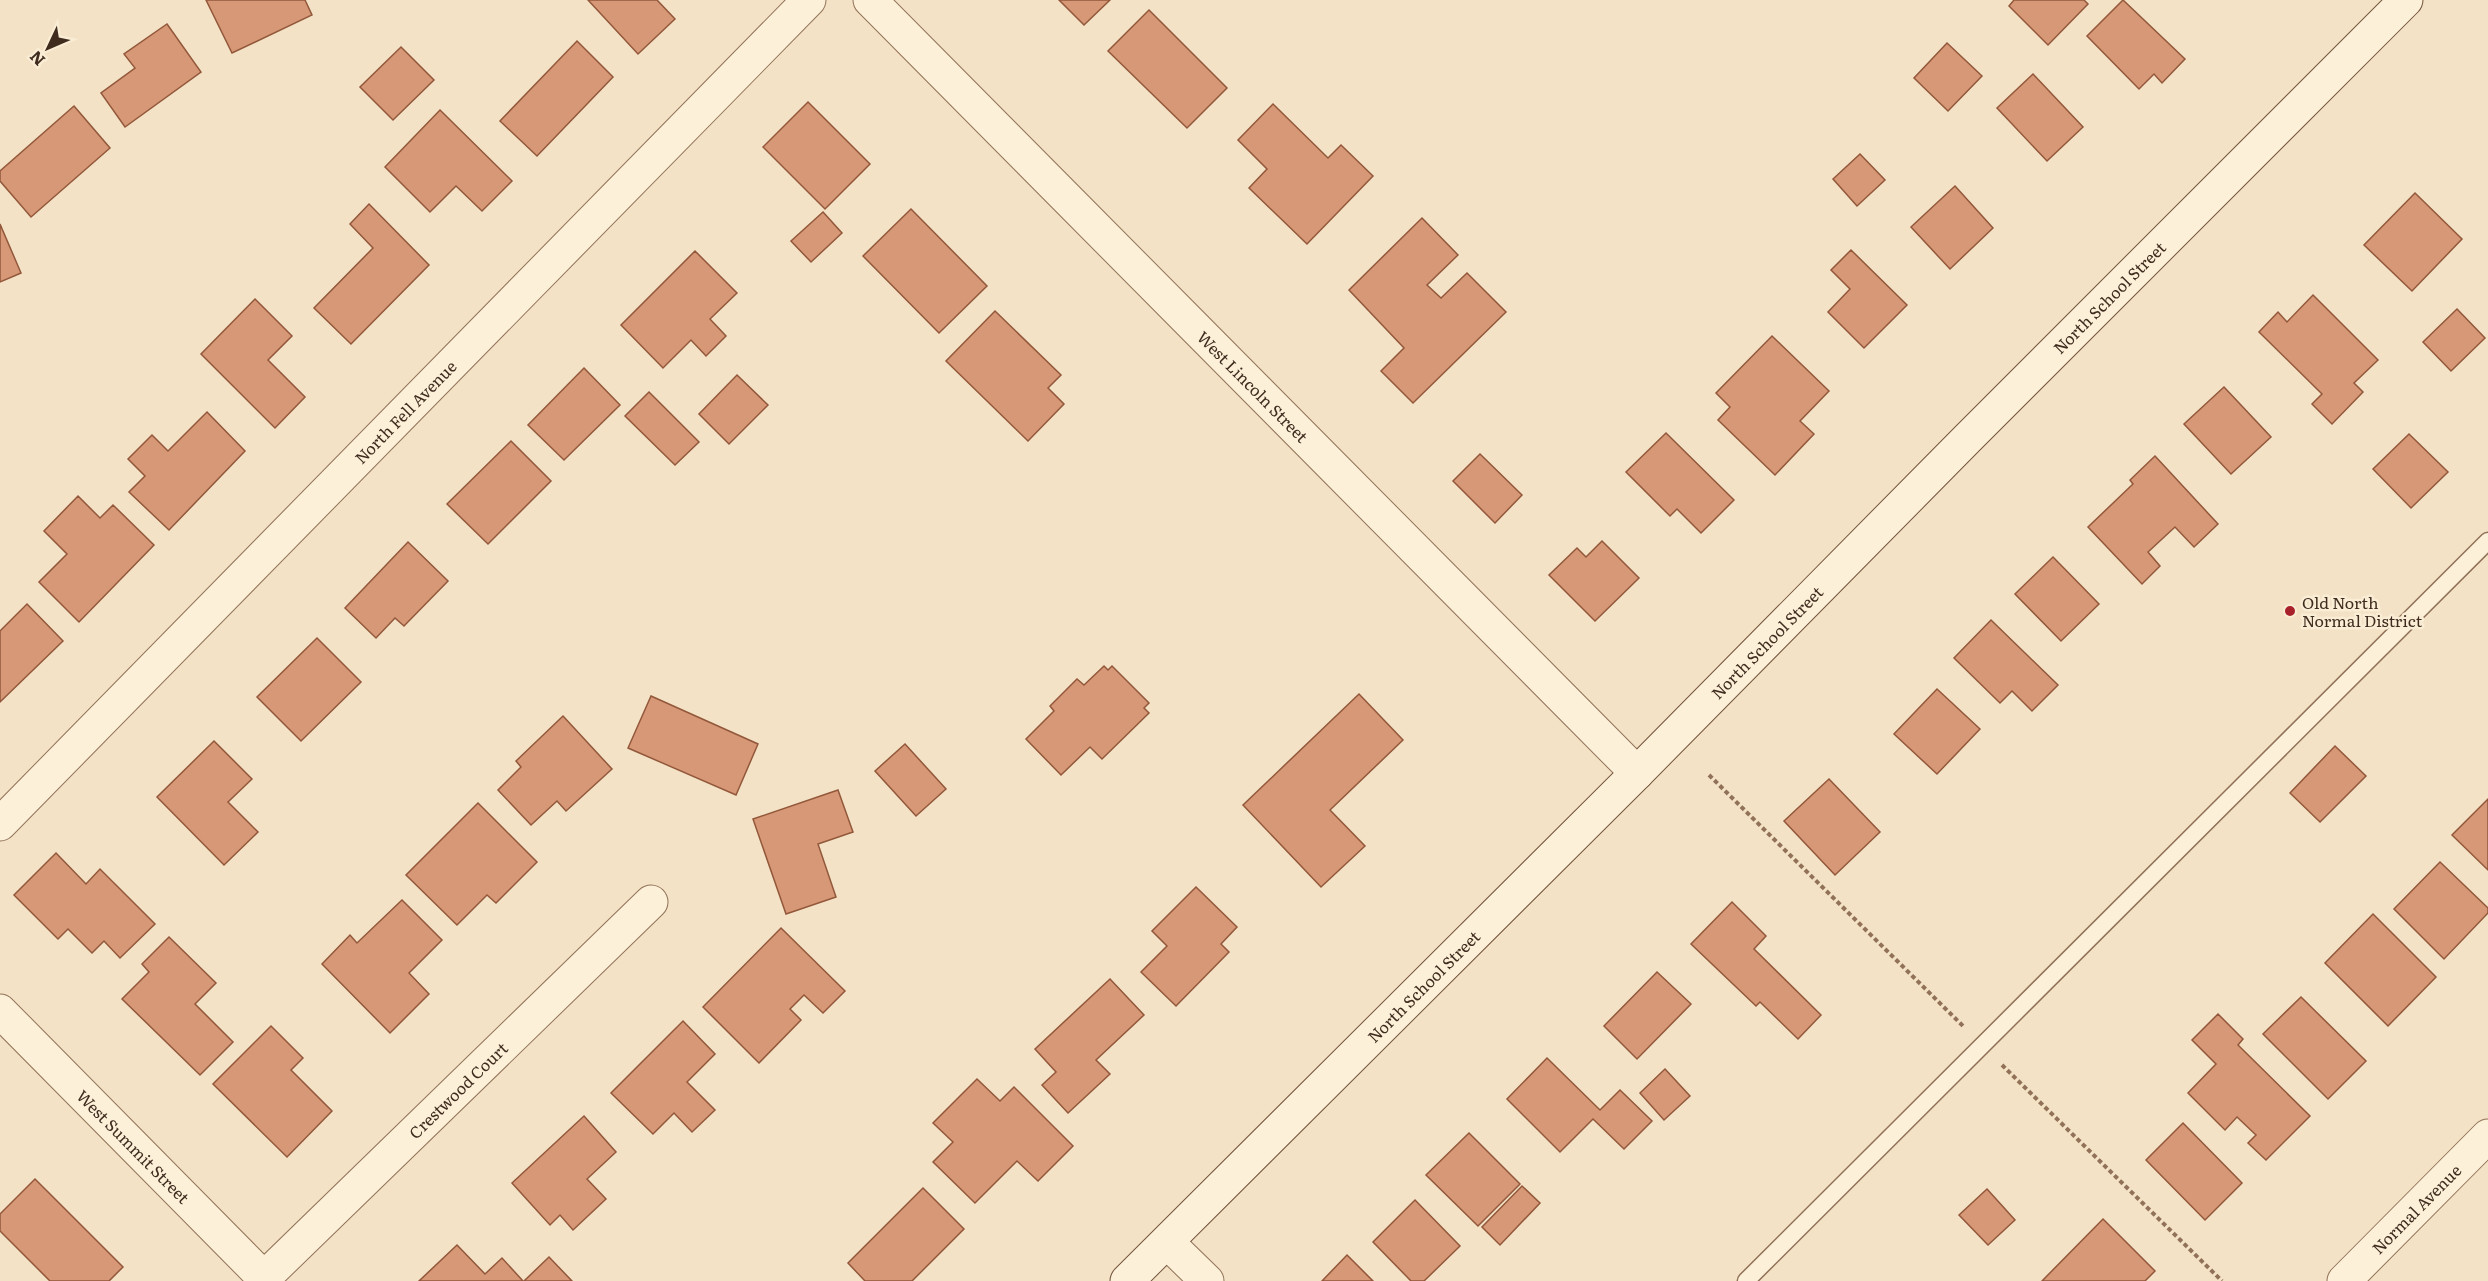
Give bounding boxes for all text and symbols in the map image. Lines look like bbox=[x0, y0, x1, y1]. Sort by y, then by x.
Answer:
north arrow bbox=[18, 18, 78, 78]
text: N bbox=[23, 46, 50, 72]
street label: North School Street bbox=[2047, 235, 2171, 359]
street label: West Lincoln Street bbox=[1192, 325, 1314, 448]
street label: North Fell Avenue bbox=[348, 354, 462, 469]
street label: North School Street bbox=[1705, 580, 1828, 704]
place label: Old North Normal District bbox=[2302, 590, 2423, 632]
marker: Old North Normal District bbox=[2283, 604, 2297, 618]
street label: North School Street bbox=[1361, 924, 1485, 1048]
street label: Crestwood Court bbox=[403, 1036, 513, 1144]
street label: West Summit Street bbox=[72, 1084, 196, 1209]
street label: Normal Avenue bbox=[2366, 1158, 2466, 1259]

